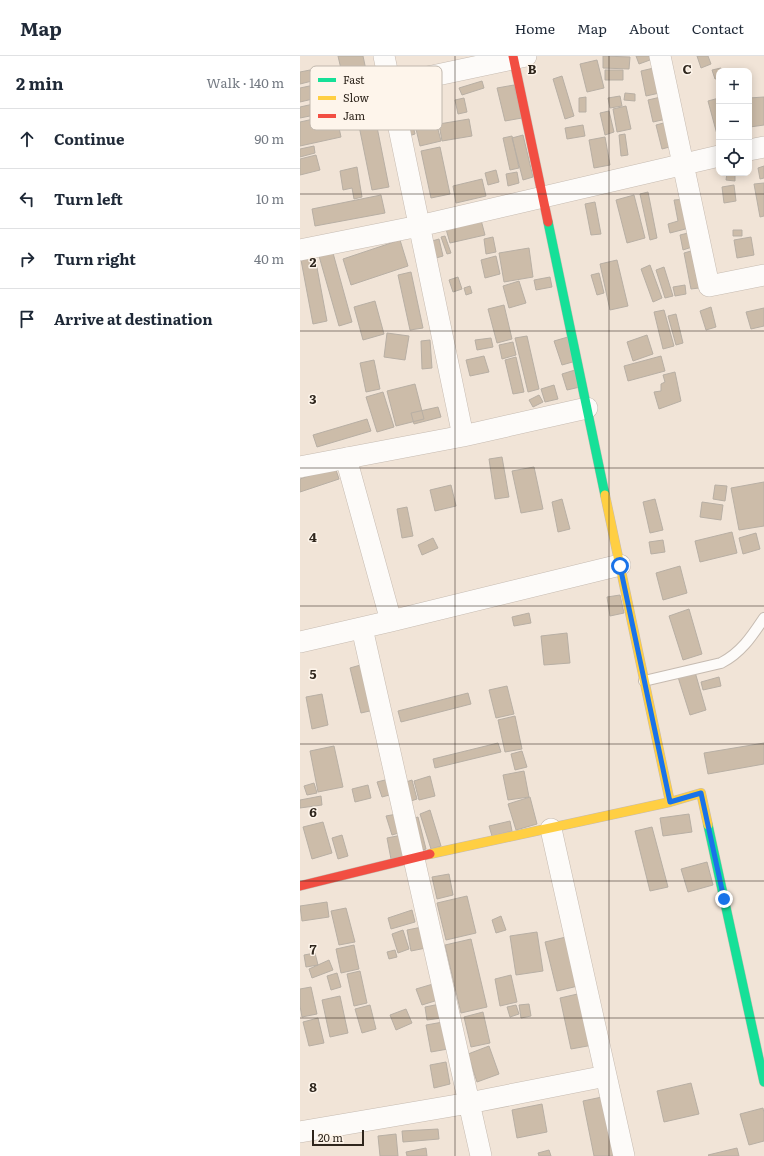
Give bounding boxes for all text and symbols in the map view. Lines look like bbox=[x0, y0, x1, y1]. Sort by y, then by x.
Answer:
text: Map bbox=[20, 14, 62, 42]
text: Home bbox=[515, 18, 555, 38]
text: Map bbox=[577, 18, 607, 38]
text: About bbox=[629, 18, 670, 38]
text: Contact bbox=[692, 18, 744, 38]
text: B bbox=[528, 59, 537, 78]
text: C bbox=[682, 59, 692, 78]
legend bbox=[310, 66, 442, 130]
map controls bbox=[716, 68, 752, 176]
button: + bbox=[716, 68, 752, 104]
text: 2 min bbox=[16, 70, 64, 95]
text: Fast bbox=[343, 71, 365, 87]
text: Walk · 140 m bbox=[207, 73, 284, 92]
text: Slow bbox=[343, 89, 369, 105]
button: − bbox=[716, 104, 752, 140]
text: Jam bbox=[343, 107, 366, 123]
text: Continue bbox=[54, 127, 124, 150]
icon: ahead bbox=[16, 128, 38, 150]
text: 90 m bbox=[254, 129, 284, 148]
button: locate bbox=[716, 140, 752, 176]
text: Turn left bbox=[54, 187, 123, 210]
icon: left bbox=[16, 188, 38, 210]
text: 10 m bbox=[256, 189, 284, 208]
text: Turn right bbox=[54, 247, 136, 270]
icon: right bbox=[16, 248, 38, 270]
text: 40 m bbox=[254, 249, 284, 268]
text: 2 bbox=[310, 252, 317, 271]
text: Arrive at destination bbox=[54, 307, 213, 330]
icon: arrive bbox=[16, 308, 38, 330]
text: 3 bbox=[309, 389, 317, 408]
text: 4 bbox=[309, 527, 317, 546]
route start bbox=[611, 557, 629, 575]
text: 5 bbox=[309, 664, 317, 683]
text: 6 bbox=[309, 802, 317, 821]
route end bbox=[715, 890, 733, 908]
text: 7 bbox=[309, 939, 317, 958]
text: 8 bbox=[309, 1077, 317, 1096]
scale bar bbox=[312, 1128, 364, 1147]
text: 20 m bbox=[318, 1129, 343, 1145]

